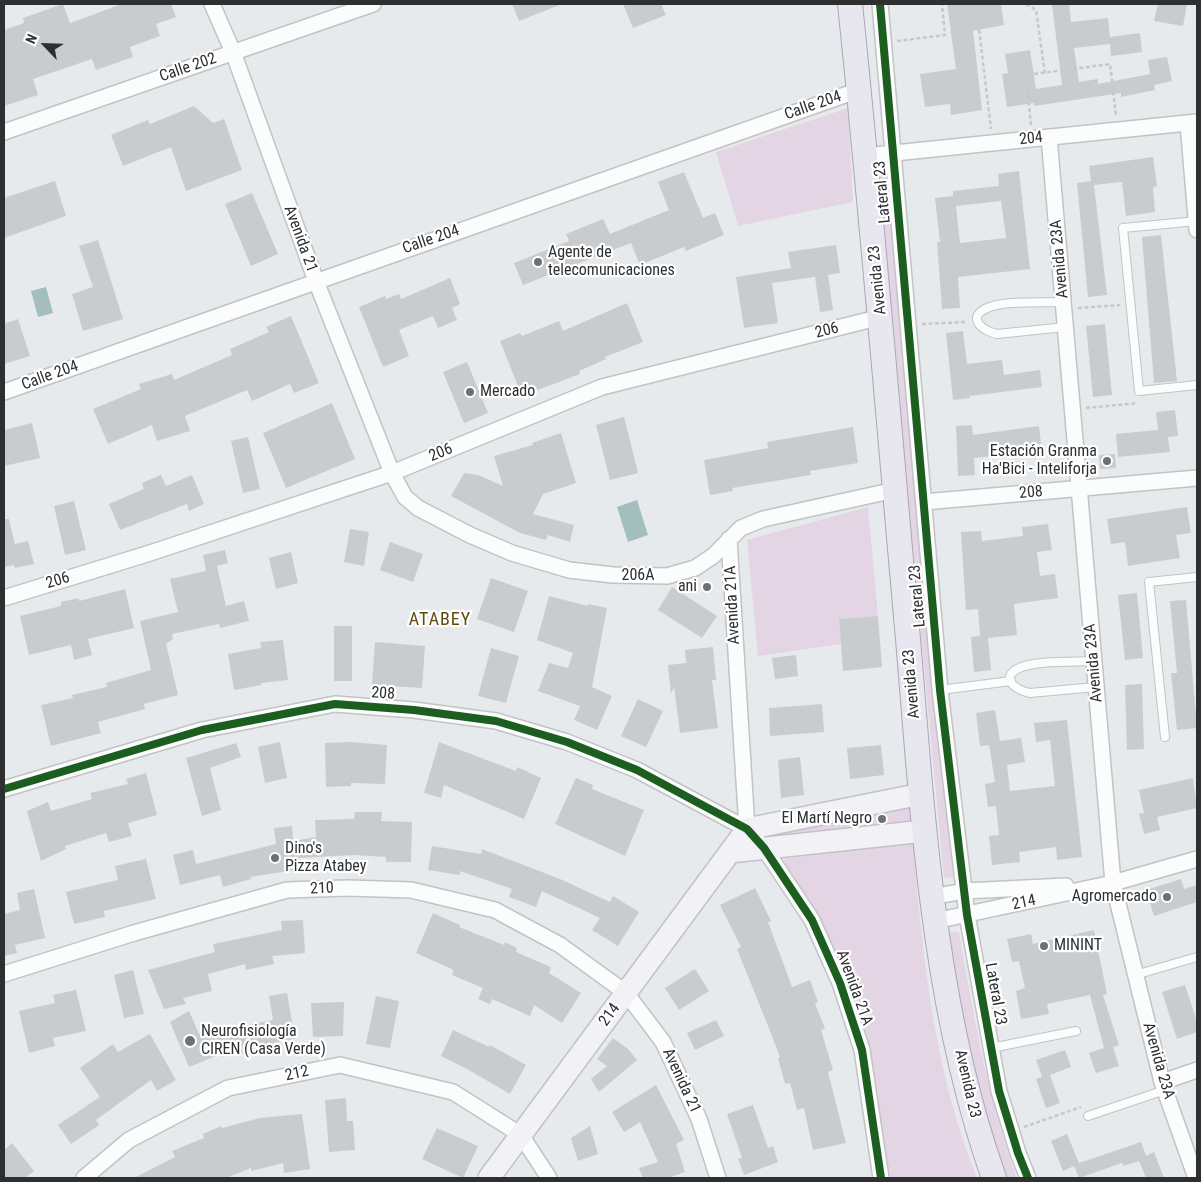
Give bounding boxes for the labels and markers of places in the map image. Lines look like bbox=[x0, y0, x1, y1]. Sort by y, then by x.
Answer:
place label: Agente de telecomunicaciones bbox=[548, 243, 675, 281]
marker: Agente de telecomunicaciones bbox=[532, 256, 544, 268]
place label: Mercado bbox=[480, 382, 535, 402]
marker: Mercado bbox=[464, 386, 476, 398]
place label: Estación Granma Ha'Bici - Inteliforja bbox=[982, 442, 1097, 480]
marker: Estación Granma Ha'Bici - Inteliforja bbox=[1101, 455, 1113, 467]
place label: ani bbox=[678, 577, 697, 597]
marker: ani bbox=[701, 581, 713, 593]
place label: El Martí Negro bbox=[781, 809, 872, 829]
marker: El Martí Negro bbox=[876, 813, 888, 825]
place label: Dino's Pizza Atabey bbox=[285, 839, 366, 877]
marker: Dino's Pizza Atabey bbox=[269, 852, 281, 864]
place label: Agromercado bbox=[1072, 887, 1157, 907]
marker: Agromercado bbox=[1161, 891, 1173, 903]
place label: MININT bbox=[1054, 936, 1102, 956]
marker: MININT bbox=[1038, 940, 1050, 952]
place label: Neurofisiología CIREN (Casa Verde) bbox=[201, 1022, 326, 1060]
marker: Neurofisiología CIREN (Casa Verde) bbox=[183, 1034, 197, 1048]

